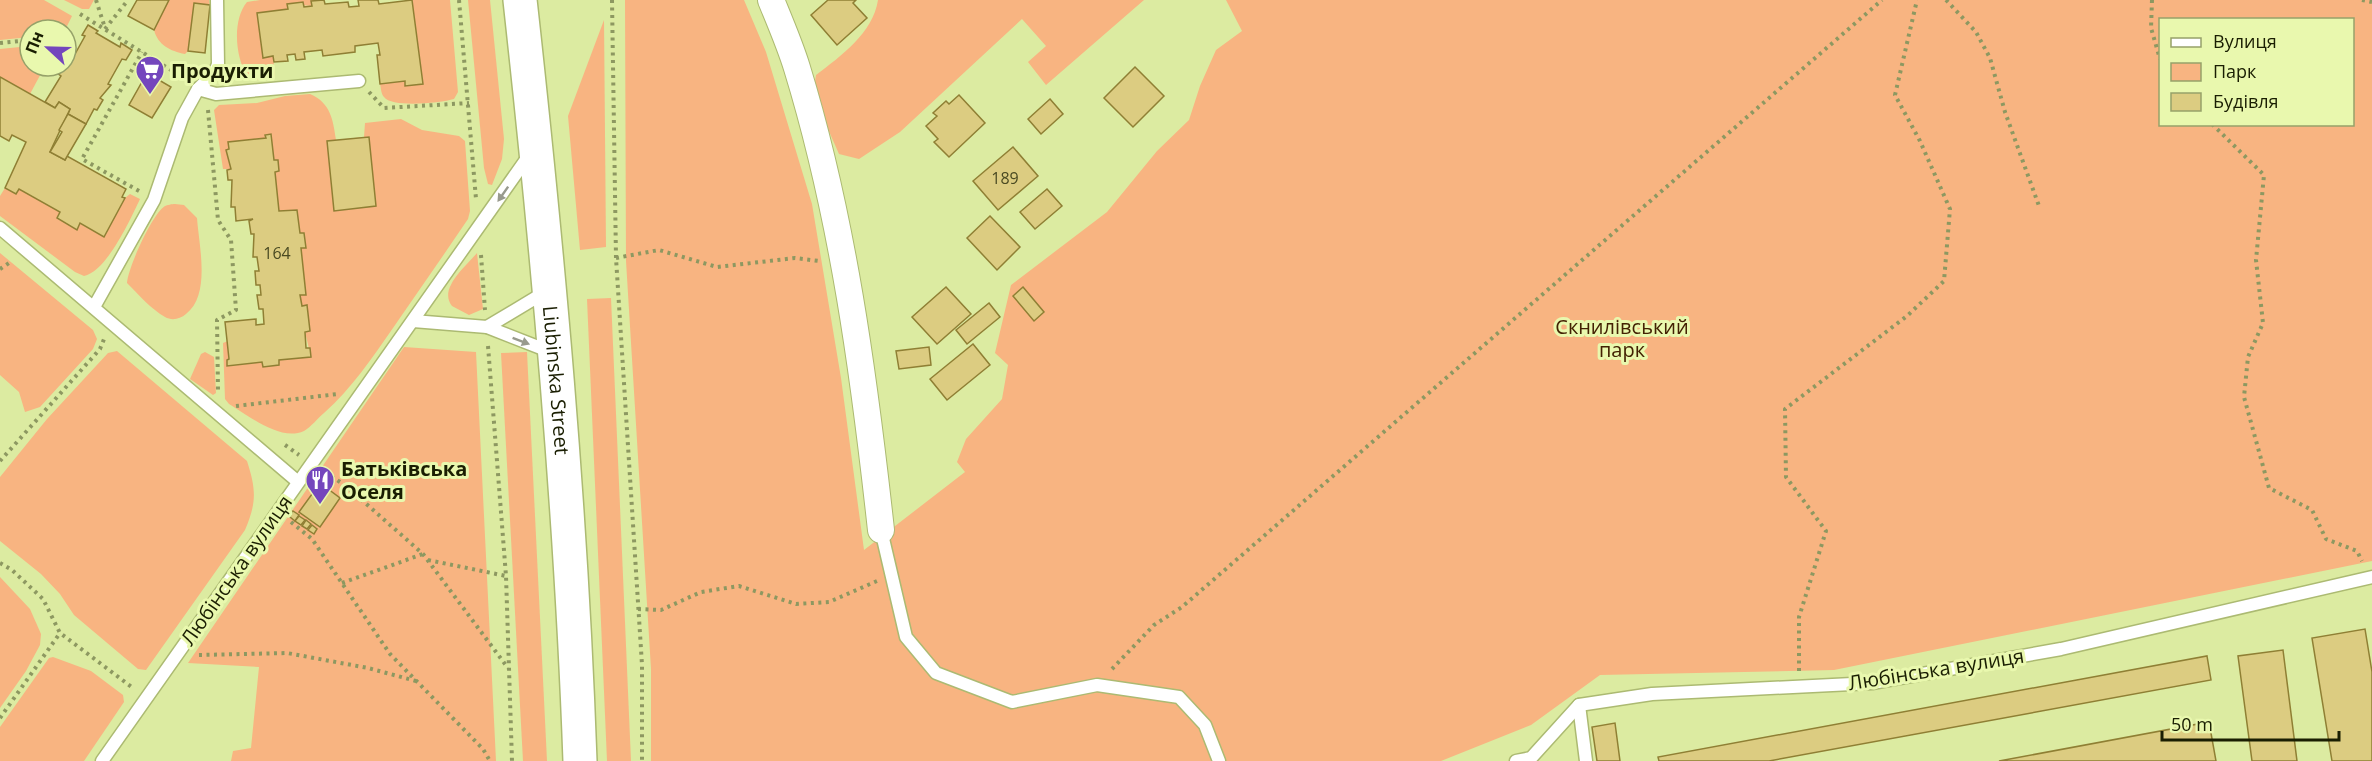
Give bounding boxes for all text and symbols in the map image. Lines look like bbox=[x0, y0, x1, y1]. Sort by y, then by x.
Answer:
north arrow bbox=[18, 18, 78, 78]
legend bbox=[2159, 18, 2354, 126]
text: Пн bbox=[20, 28, 49, 57]
text: Вулиця bbox=[2213, 29, 2277, 53]
supermarket icon: Продукти bbox=[134, 54, 166, 96]
place label: Продукти bbox=[171, 57, 273, 84]
text: Парк bbox=[2213, 59, 2257, 83]
text: Будівля bbox=[2213, 89, 2279, 113]
house number: 189 bbox=[991, 167, 1019, 189]
one-way arrow bbox=[498, 186, 509, 202]
house number: 164 bbox=[263, 242, 291, 264]
street label: Liubinska Street bbox=[537, 304, 576, 456]
park label: Скнилівський парк bbox=[1555, 313, 1689, 363]
one-way arrow bbox=[513, 336, 531, 346]
place label: Батьківська Оселя bbox=[341, 455, 467, 505]
restaurant icon: Батьківська Оселя bbox=[304, 464, 336, 506]
street label: Любінська вулиця bbox=[174, 490, 298, 650]
street label: Любінська вулиця bbox=[1846, 642, 2026, 696]
scale bar bbox=[2162, 704, 2339, 742]
text: 50 m bbox=[2171, 712, 2213, 736]

